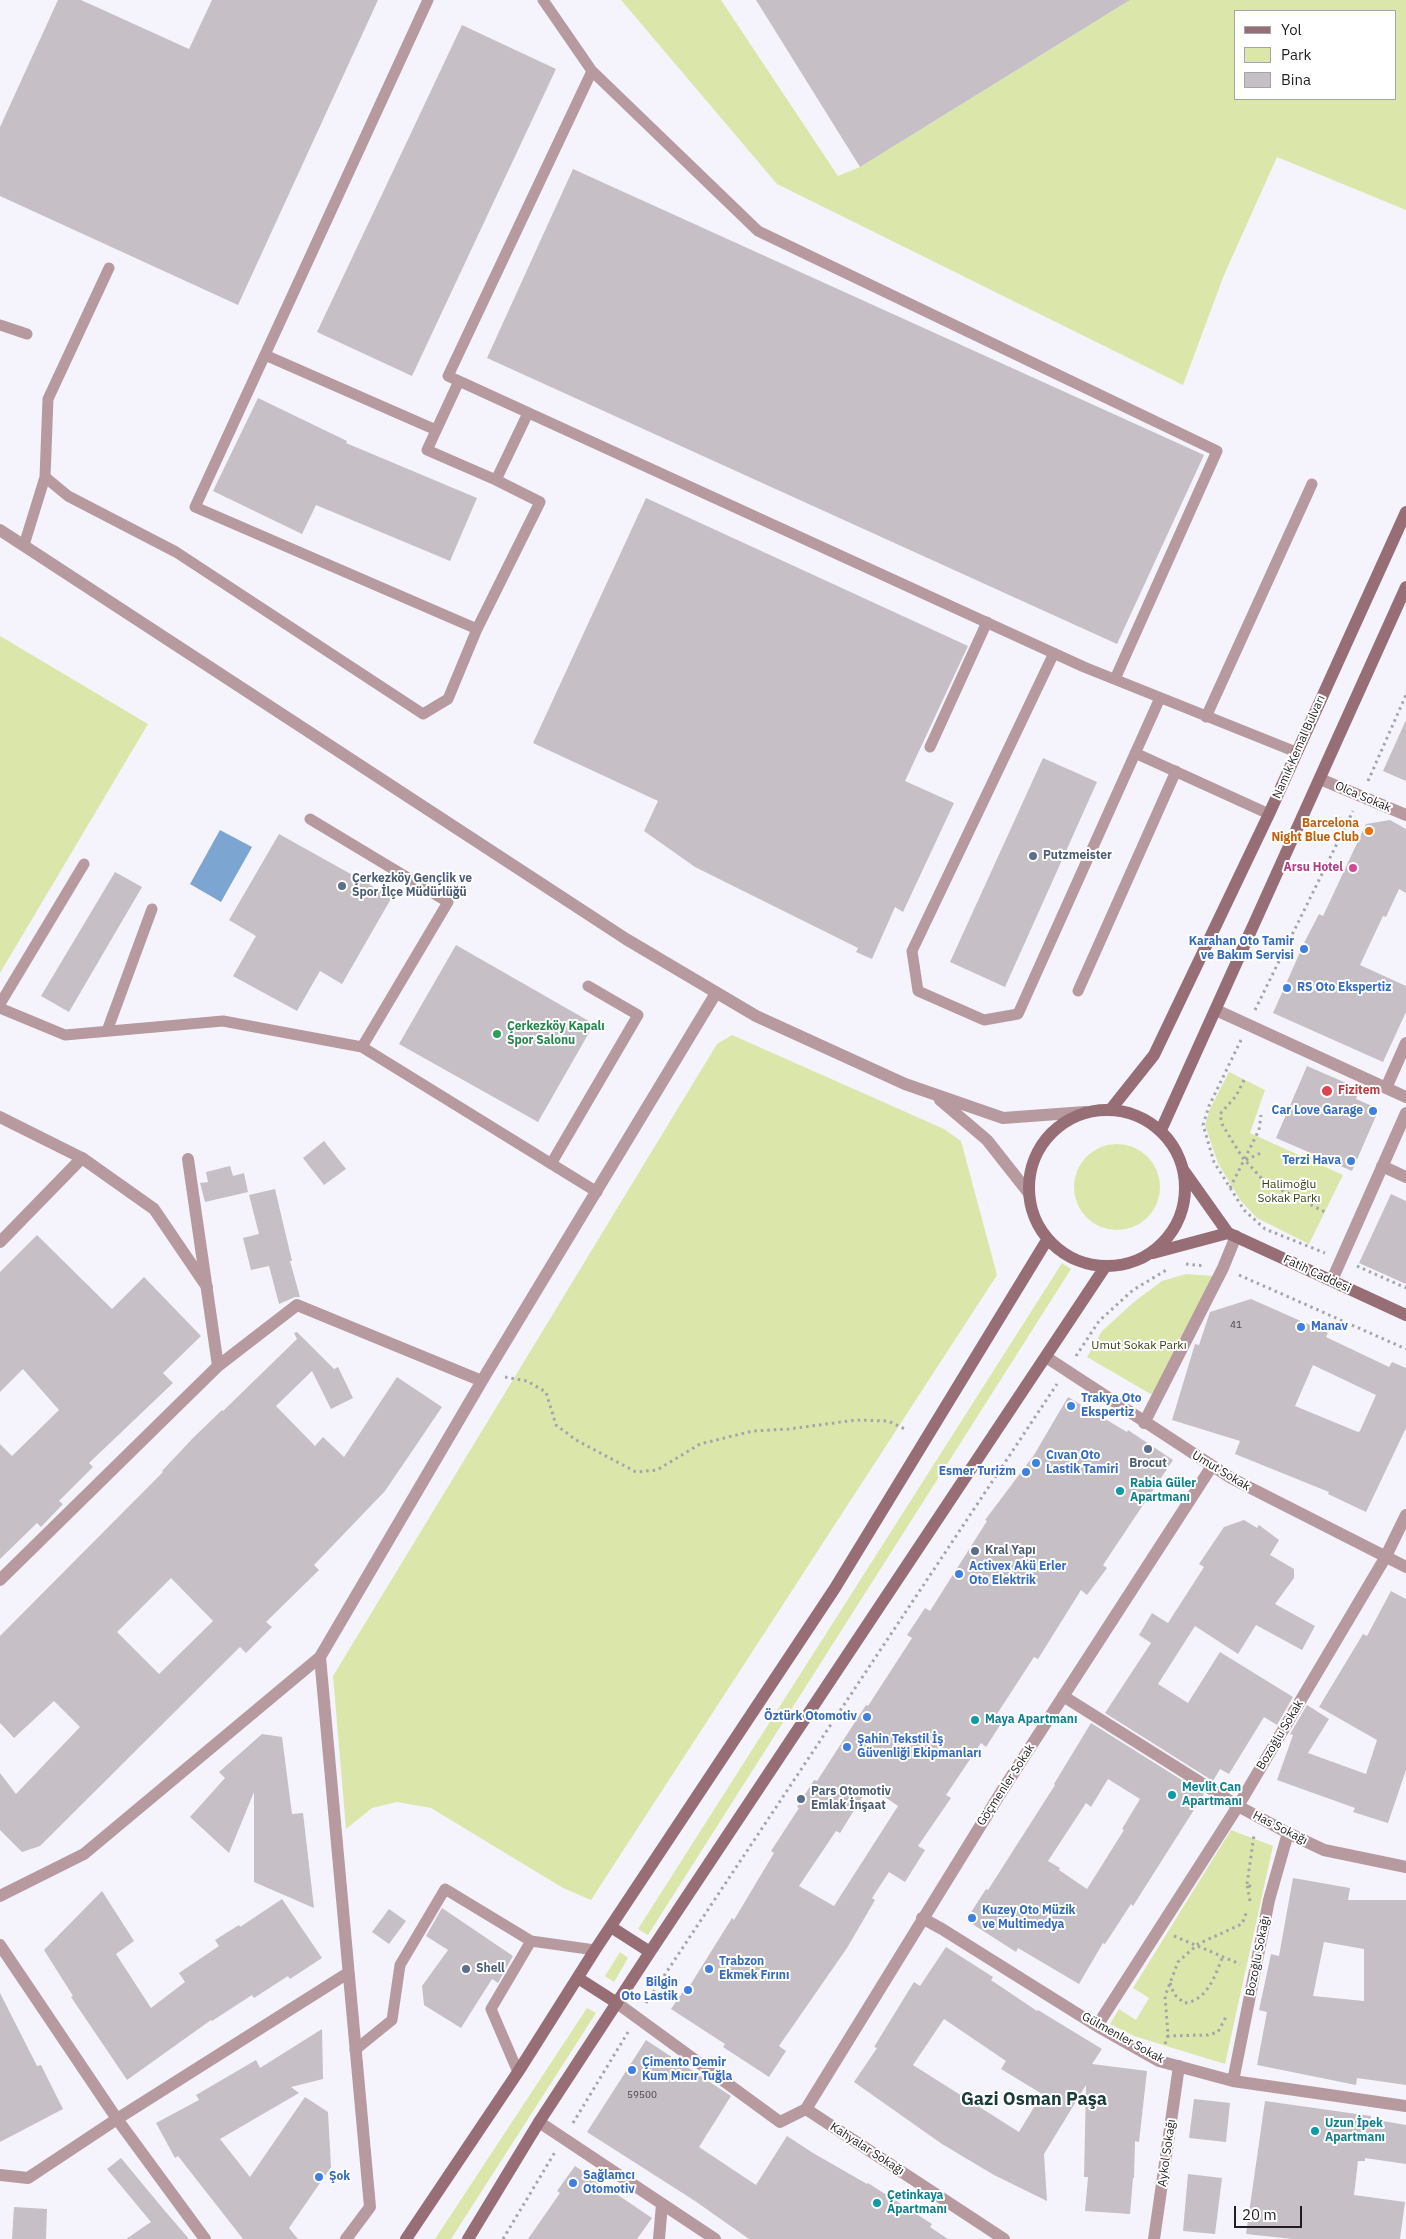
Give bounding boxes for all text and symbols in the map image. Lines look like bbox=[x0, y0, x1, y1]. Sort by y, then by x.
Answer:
legend bbox=[1234, 10, 1396, 100]
text: Yol bbox=[1281, 20, 1302, 39]
text: Park bbox=[1281, 45, 1311, 64]
text: Bina bbox=[1281, 70, 1311, 89]
street label: Namık Kemal Bulvarı bbox=[1270, 693, 1328, 801]
street label: Olca Sokak bbox=[1333, 779, 1393, 815]
place label: Barcelona Night Blue Club bbox=[1271, 817, 1359, 845]
marker: Barcelona Night Blue Club bbox=[1363, 825, 1375, 837]
place label: Putzmeister bbox=[1043, 849, 1112, 863]
marker: Putzmeister bbox=[1027, 850, 1039, 862]
place label: Arsu Hotel bbox=[1284, 861, 1343, 875]
marker: Arsu Hotel bbox=[1347, 862, 1359, 874]
place label: Çerkezköy Gençlik ve Spor İlçe Müdürlüğü bbox=[352, 872, 472, 900]
marker: Çerkezköy Gençlik ve Spor İlçe Müdürlüğü bbox=[336, 880, 348, 892]
place label: Karahan Oto Tamir ve Bakım Servisi bbox=[1189, 935, 1294, 963]
marker: Karahan Oto Tamir ve Bakım Servisi bbox=[1298, 943, 1310, 955]
place label: RS Oto Ekspertiz bbox=[1297, 981, 1391, 995]
marker: RS Oto Ekspertiz bbox=[1281, 982, 1293, 994]
place label: Çerkezköy Kapalı Spor Salonu bbox=[507, 1020, 605, 1048]
marker: Çerkezköy Kapalı Spor Salonu bbox=[491, 1028, 503, 1040]
marker: Fizitem bbox=[1320, 1084, 1334, 1098]
place label: Fizitem bbox=[1338, 1084, 1380, 1098]
place label: Car Love Garage bbox=[1272, 1104, 1363, 1118]
marker: Car Love Garage bbox=[1367, 1105, 1379, 1117]
place label: Terzi Hava bbox=[1282, 1154, 1341, 1168]
marker: Terzi Hava bbox=[1345, 1155, 1357, 1167]
park label: Halimoğlu Sokak Parkı bbox=[1258, 1178, 1320, 1206]
street label: Fatih Caddesi bbox=[1281, 1252, 1353, 1296]
house number: 41 bbox=[1230, 1319, 1242, 1331]
place label: Manav bbox=[1311, 1320, 1348, 1334]
marker: Manav bbox=[1295, 1321, 1307, 1333]
park label: Umut Sokak Parkı bbox=[1091, 1339, 1187, 1353]
place label: Trakya Oto Ekspertiz bbox=[1081, 1392, 1142, 1420]
marker: Trakya Oto Ekspertiz bbox=[1065, 1400, 1077, 1412]
marker: Brocut bbox=[1142, 1443, 1154, 1455]
street label: Umut Sokak bbox=[1189, 1448, 1253, 1494]
place label: Cıvan Oto Lastik Tamiri bbox=[1046, 1449, 1118, 1477]
marker: Cıvan Oto Lastik Tamiri bbox=[1030, 1457, 1042, 1469]
place label: Brocut bbox=[1129, 1457, 1167, 1471]
place label: Esmer Turizm bbox=[939, 1465, 1016, 1479]
marker: Esmer Turizm bbox=[1020, 1466, 1032, 1478]
place label: Rabia Güler Apartmanı bbox=[1130, 1477, 1196, 1505]
marker: Rabia Güler Apartmanı bbox=[1114, 1485, 1126, 1497]
place label: Kral Yapı bbox=[985, 1544, 1036, 1558]
marker: Kral Yapı bbox=[969, 1545, 981, 1557]
place label: Activex Akü Erler Oto Elektrik bbox=[969, 1560, 1066, 1588]
marker: Activex Akü Erler Oto Elektrik bbox=[953, 1568, 965, 1580]
street label: Bozoğlu Sokak bbox=[1254, 1698, 1306, 1772]
place label: Öztürk Otomotiv bbox=[764, 1710, 857, 1724]
marker: Öztürk Otomotiv bbox=[861, 1711, 873, 1723]
place label: Maya Apartmanı bbox=[985, 1713, 1077, 1727]
marker: Maya Apartmanı bbox=[969, 1714, 981, 1726]
place label: Şahin Tekstil İş Güvenliği Ekipmanları bbox=[857, 1733, 981, 1761]
marker: Şahin Tekstil İş Güvenliği Ekipmanları bbox=[841, 1741, 853, 1753]
street label: Göçmenler Sokak bbox=[974, 1741, 1038, 1829]
place label: Mevlit Can Apartmanı bbox=[1182, 1781, 1242, 1809]
place label: Pars Otomotiv Emlak İnşaat bbox=[811, 1785, 891, 1813]
marker: Mevlit Can Apartmanı bbox=[1166, 1789, 1178, 1801]
marker: Pars Otomotiv Emlak İnşaat bbox=[795, 1793, 807, 1805]
street label: Has Sokağı bbox=[1250, 1808, 1310, 1848]
place label: Kuzey Oto Müzik ve Multimedya bbox=[982, 1904, 1076, 1932]
marker: Kuzey Oto Müzik ve Multimedya bbox=[966, 1912, 978, 1924]
street label: Bozoğlu Sokağı bbox=[1243, 1915, 1273, 1997]
place label: Trabzon Ekmek Fırını bbox=[719, 1955, 789, 1983]
place label: Shell bbox=[476, 1962, 505, 1976]
marker: Shell bbox=[460, 1963, 472, 1975]
marker: Trabzon Ekmek Fırını bbox=[703, 1963, 715, 1975]
place label: Bilgin Oto Lastik bbox=[621, 1976, 678, 2004]
marker: Bilgin Oto Lastik bbox=[682, 1984, 694, 1996]
street label: Gülmenler Sokak bbox=[1079, 2009, 1167, 2067]
place label: Çimento Demir Kum Mıcır Tuğla bbox=[642, 2056, 732, 2084]
marker: Çimento Demir Kum Mıcır Tuğla bbox=[626, 2064, 638, 2076]
house number: 59500 bbox=[627, 2089, 657, 2101]
district label: Gazi Osman Paşa bbox=[961, 2089, 1107, 2111]
place label: Uzun İpek Apartmanı bbox=[1325, 2117, 1385, 2145]
street label: Aykol Sokağı bbox=[1155, 2118, 1179, 2188]
street label: Kahyalar Sokağı bbox=[827, 2120, 907, 2178]
marker: Uzun İpek Apartmanı bbox=[1309, 2125, 1321, 2137]
place label: Sağlamcı Otomotiv bbox=[583, 2169, 635, 2197]
place label: Şok bbox=[329, 2170, 350, 2184]
marker: Şok bbox=[313, 2171, 325, 2183]
marker: Sağlamcı Otomotiv bbox=[567, 2177, 579, 2189]
place label: Çetinkaya Apartmanı bbox=[887, 2189, 947, 2217]
scale bar bbox=[1236, 2196, 1304, 2228]
marker: Çetinkaya Apartmanı bbox=[871, 2197, 883, 2209]
text: 20 m bbox=[1242, 2205, 1277, 2224]

